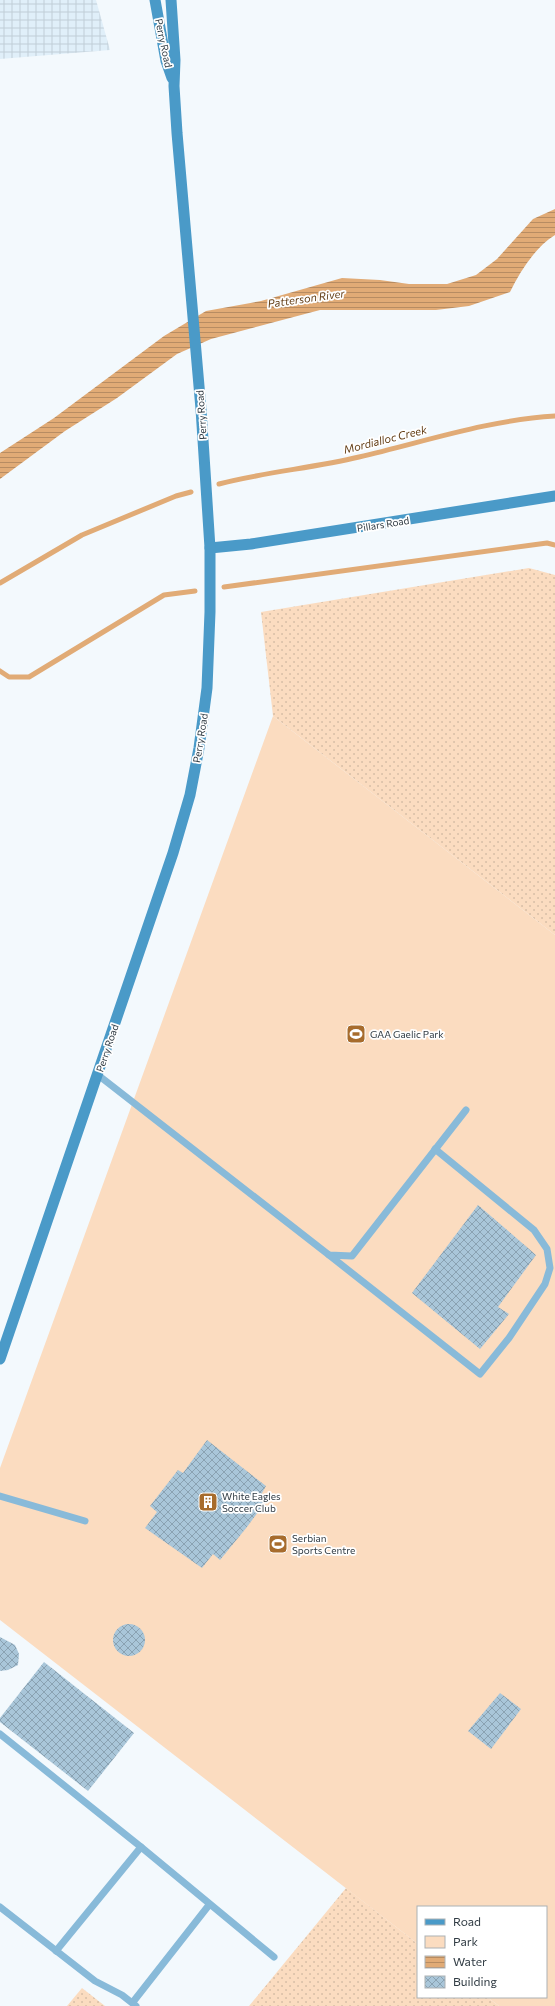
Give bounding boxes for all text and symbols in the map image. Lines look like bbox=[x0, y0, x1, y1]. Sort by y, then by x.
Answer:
street label: Perry Road bbox=[153, 17, 175, 69]
water label: Patterson River bbox=[267, 286, 346, 310]
street label: Perry Road bbox=[193, 390, 209, 440]
water label: Mordialloc Creek bbox=[342, 422, 429, 456]
street label: Pillars Road bbox=[356, 514, 410, 534]
street label: Perry Road bbox=[190, 712, 210, 764]
street label: Perry Road bbox=[93, 1022, 121, 1074]
sports icon: GAA Gaelic Park bbox=[345, 1023, 367, 1045]
place label: GAA Gaelic Park bbox=[370, 1028, 444, 1040]
place label: White Eagles Soccer Club bbox=[222, 1490, 281, 1514]
building icon: White Eagles Soccer Club bbox=[197, 1491, 219, 1513]
place label: Serbian Sports Centre bbox=[292, 1532, 355, 1556]
sports icon: Serbian Sports Centre bbox=[267, 1533, 289, 1555]
legend bbox=[417, 1906, 547, 1998]
text: Road bbox=[453, 1914, 481, 1928]
text: Park bbox=[453, 1934, 479, 1948]
text: Water bbox=[453, 1954, 487, 1968]
text: Building bbox=[453, 1974, 497, 1988]

